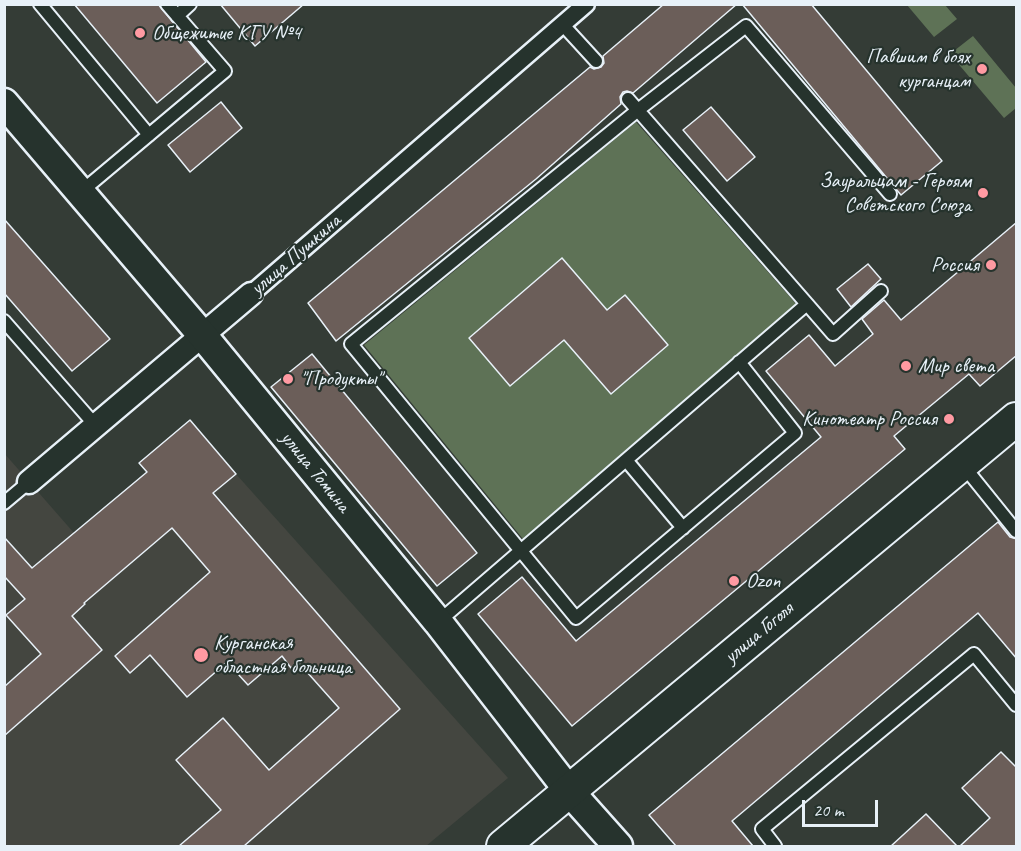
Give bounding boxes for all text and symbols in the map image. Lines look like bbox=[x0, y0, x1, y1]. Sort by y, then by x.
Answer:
place label: Общежитие КГУ №4 bbox=[152, 20, 301, 46]
marker: Общежитие КГУ №4 bbox=[133, 26, 147, 40]
place label: Павшим в боях курганцам bbox=[866, 44, 970, 94]
marker: Павшим в боях курганцам bbox=[975, 62, 989, 76]
place label: Зауральцам - Героям Советского Союза bbox=[819, 168, 971, 218]
marker: Зауральцам - Героям Советского Союза bbox=[976, 186, 990, 200]
street label: улица Пушкина bbox=[245, 209, 347, 301]
place label: Россия bbox=[931, 252, 979, 278]
marker: Россия bbox=[984, 258, 998, 272]
place label: Мир света bbox=[918, 353, 994, 379]
marker: Мир света bbox=[899, 359, 913, 373]
place label: "Продукты" bbox=[300, 366, 381, 392]
marker: "Продукты" bbox=[281, 372, 295, 386]
place label: Кинотеатр Россия bbox=[802, 406, 937, 432]
marker: Кинотеатр Россия bbox=[942, 412, 956, 426]
street label: улица Томина bbox=[275, 426, 355, 518]
place label: Ozon bbox=[746, 568, 781, 594]
marker: Ozon bbox=[727, 574, 741, 588]
street label: улица Гоголя bbox=[719, 597, 799, 669]
place label: Курганская областная больница bbox=[214, 630, 352, 680]
marker: Курганская областная больница bbox=[192, 646, 210, 664]
scale bar bbox=[805, 788, 882, 826]
text: 20 m bbox=[813, 799, 844, 821]

